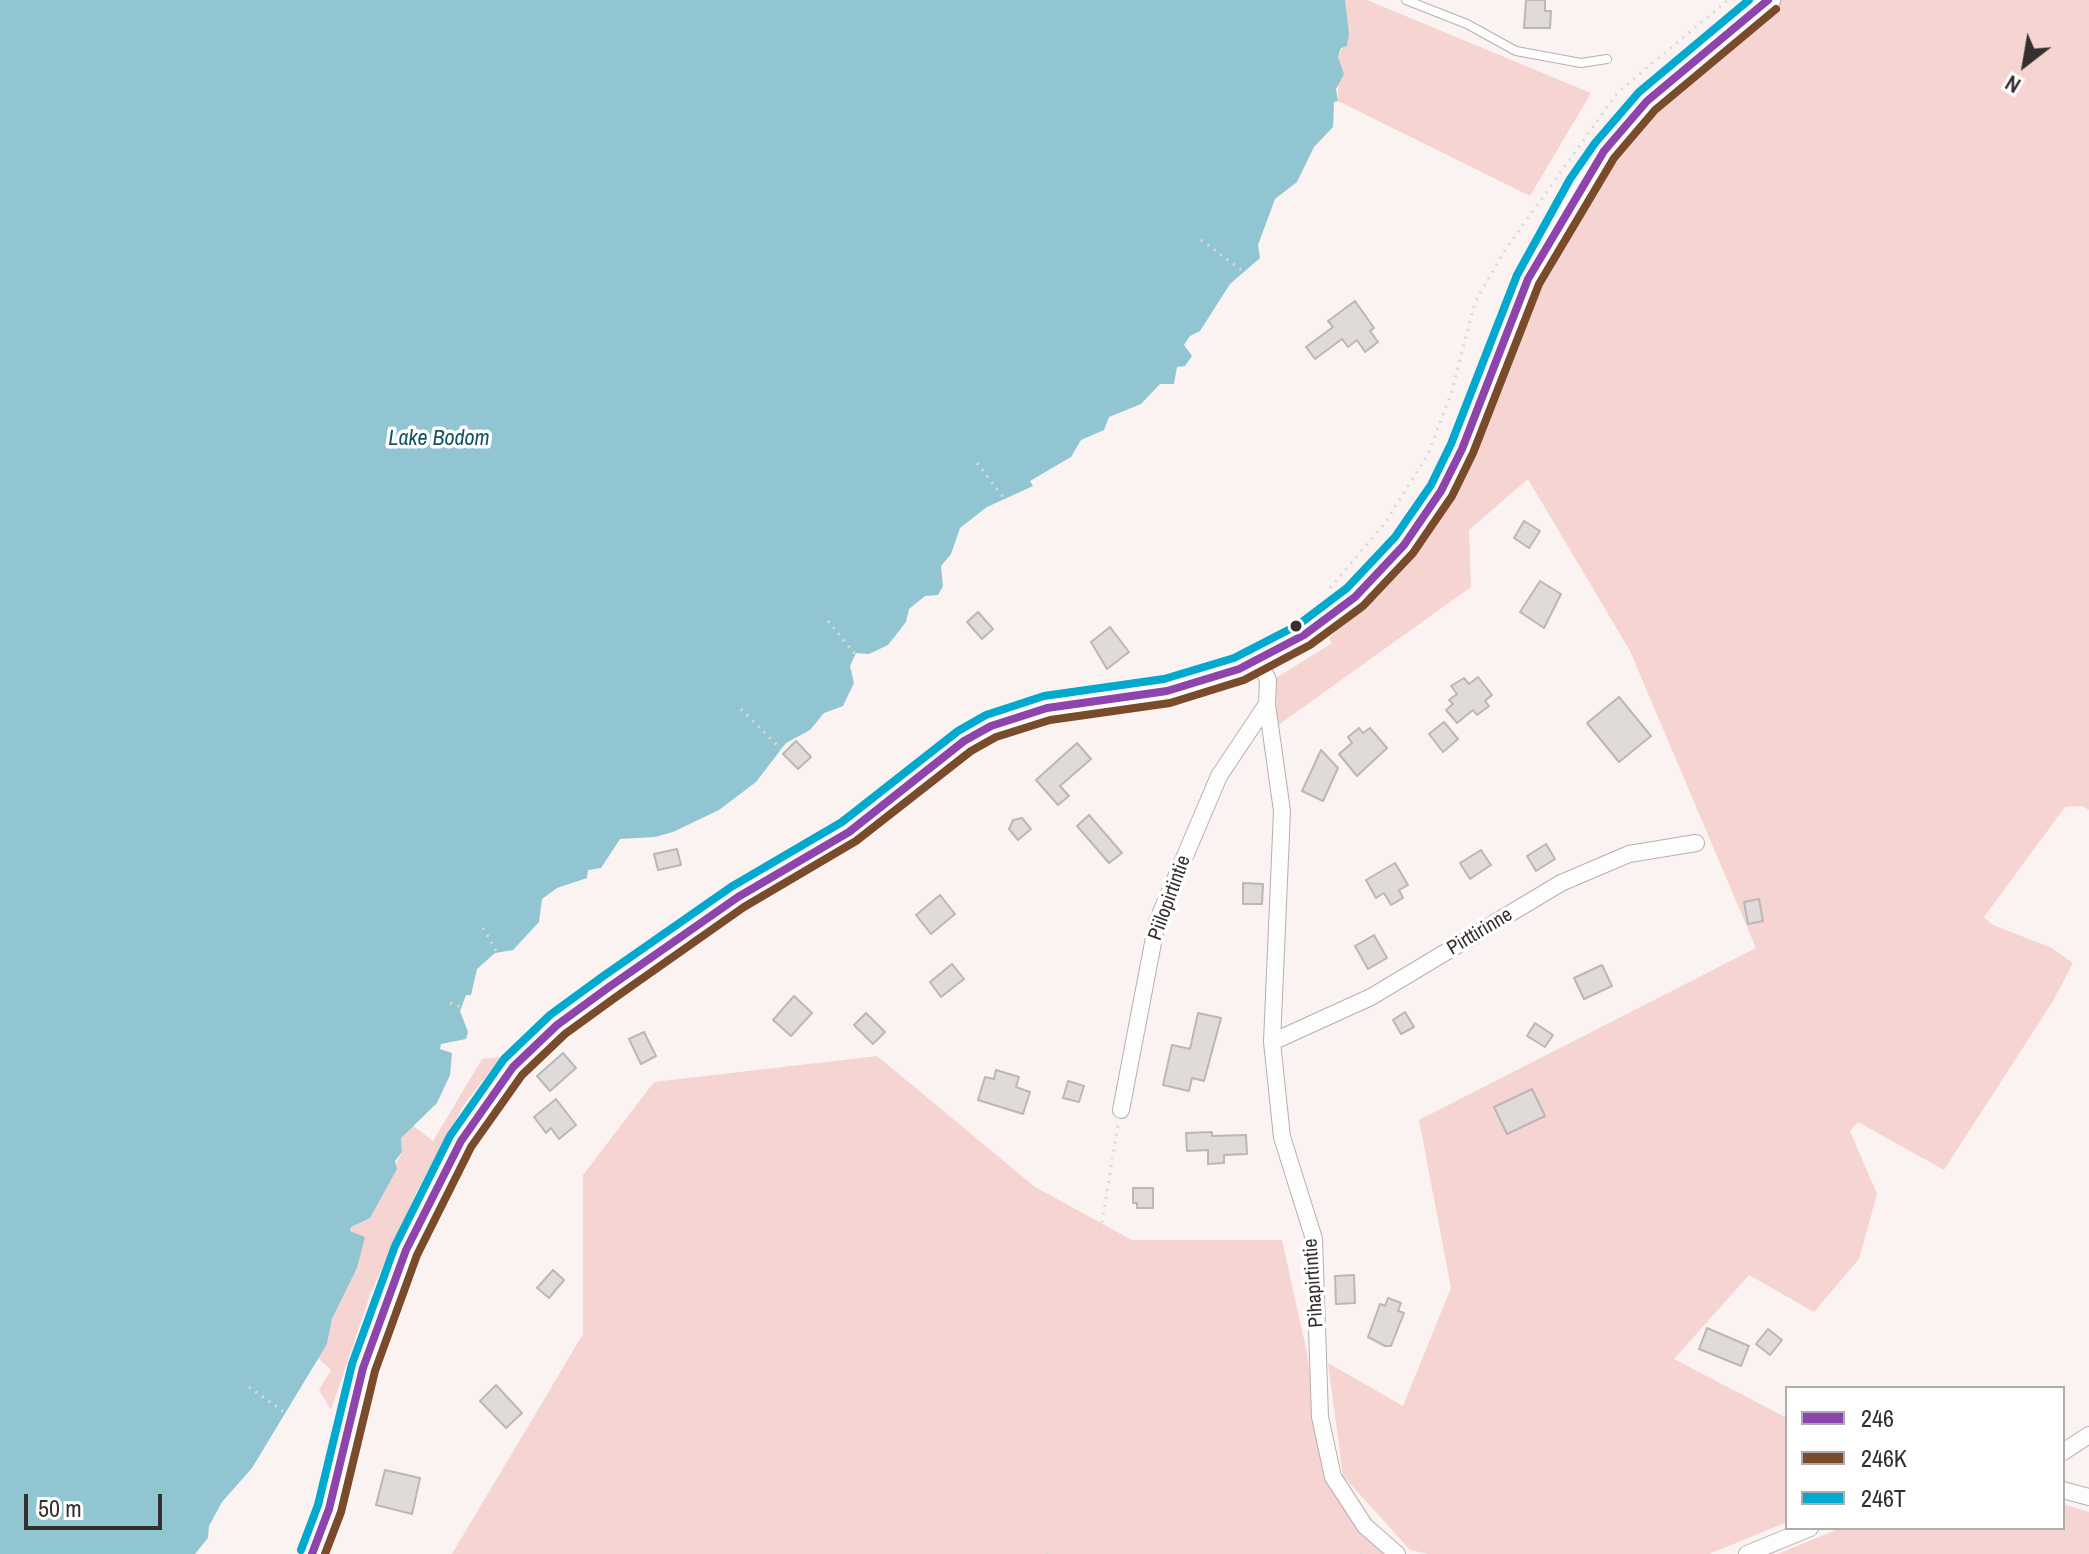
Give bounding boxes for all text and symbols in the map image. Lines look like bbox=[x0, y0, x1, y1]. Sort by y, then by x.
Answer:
north arrow bbox=[1985, 24, 2065, 104]
text: N bbox=[1999, 68, 2026, 101]
water label: Lake Bodom bbox=[388, 426, 490, 452]
unlabelled marker bbox=[1288, 618, 1304, 634]
street label: Piilopirtintie bbox=[1144, 852, 1196, 944]
street label: Pirttirinne bbox=[1443, 903, 1517, 961]
street label: Pihapirtintie bbox=[1299, 1238, 1329, 1328]
legend bbox=[1785, 1386, 2065, 1530]
text: 246 bbox=[1861, 1402, 1894, 1434]
text: 246K bbox=[1861, 1442, 1907, 1474]
scale bar bbox=[28, 1478, 166, 1528]
text: 246T bbox=[1861, 1482, 1906, 1514]
text: 50 m bbox=[38, 1492, 82, 1524]

